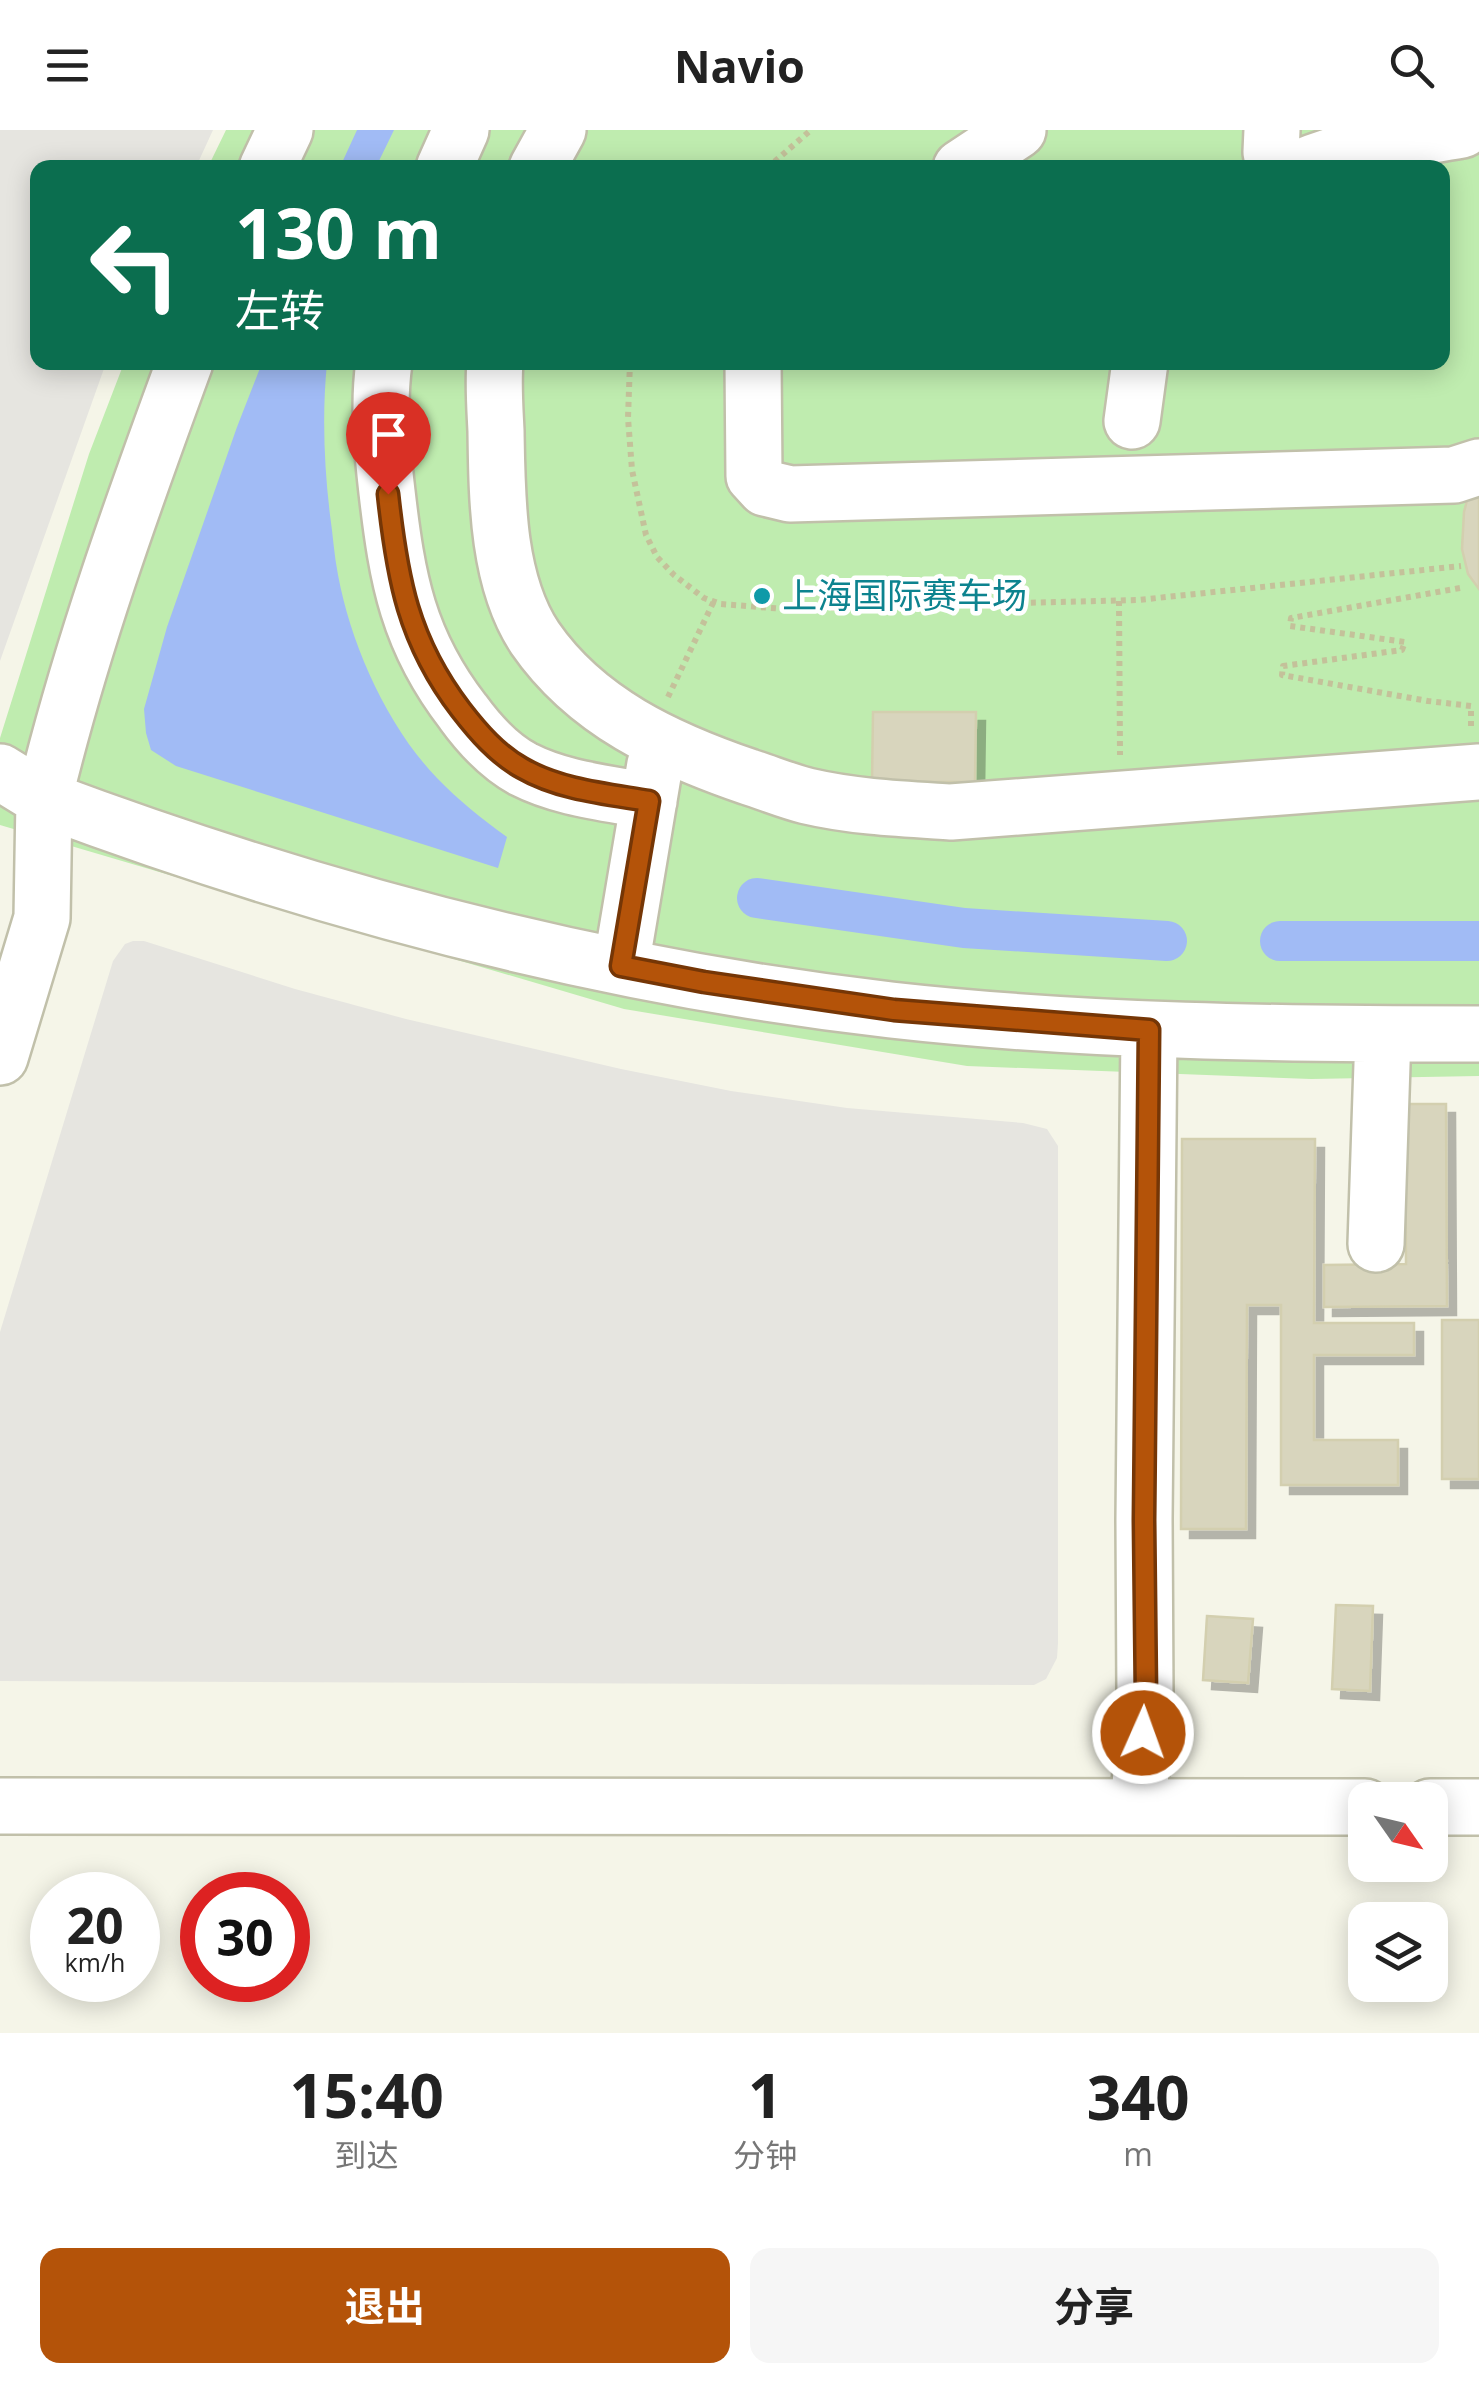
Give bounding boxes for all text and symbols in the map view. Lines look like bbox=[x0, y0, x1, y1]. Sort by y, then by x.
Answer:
text: Navio bbox=[674, 35, 805, 96]
icon: menu bbox=[40, 38, 95, 93]
icon: search bbox=[1384, 38, 1439, 93]
text: 130 m bbox=[235, 184, 442, 280]
icon: left bbox=[70, 200, 200, 330]
text: 左转 bbox=[235, 279, 325, 340]
pin bbox=[346, 392, 431, 495]
icon: arrive bbox=[361, 407, 416, 462]
place label: 上海国际赛车场 bbox=[782, 571, 1027, 618]
marker: 上海国际赛车场 bbox=[751, 585, 773, 607]
position arrow bbox=[1091, 1681, 1195, 1785]
north arrow bbox=[1348, 1782, 1448, 1882]
map controls bbox=[1348, 1782, 1448, 2002]
speed limit sign: 30 bbox=[180, 1872, 310, 2002]
text: 20 bbox=[66, 1891, 124, 1959]
button: layers bbox=[1348, 1902, 1448, 2002]
text: km/h bbox=[65, 1945, 125, 1979]
text: 15:40 bbox=[289, 2054, 444, 2136]
text: 1 bbox=[748, 2054, 782, 2136]
text: 340 bbox=[1087, 2056, 1190, 2138]
text: m bbox=[1123, 2132, 1153, 2175]
text: 到达 bbox=[335, 2133, 399, 2176]
text: 分钟 bbox=[733, 2133, 797, 2176]
button: 退出 bbox=[40, 2248, 730, 2363]
button: 分享 bbox=[750, 2248, 1439, 2363]

